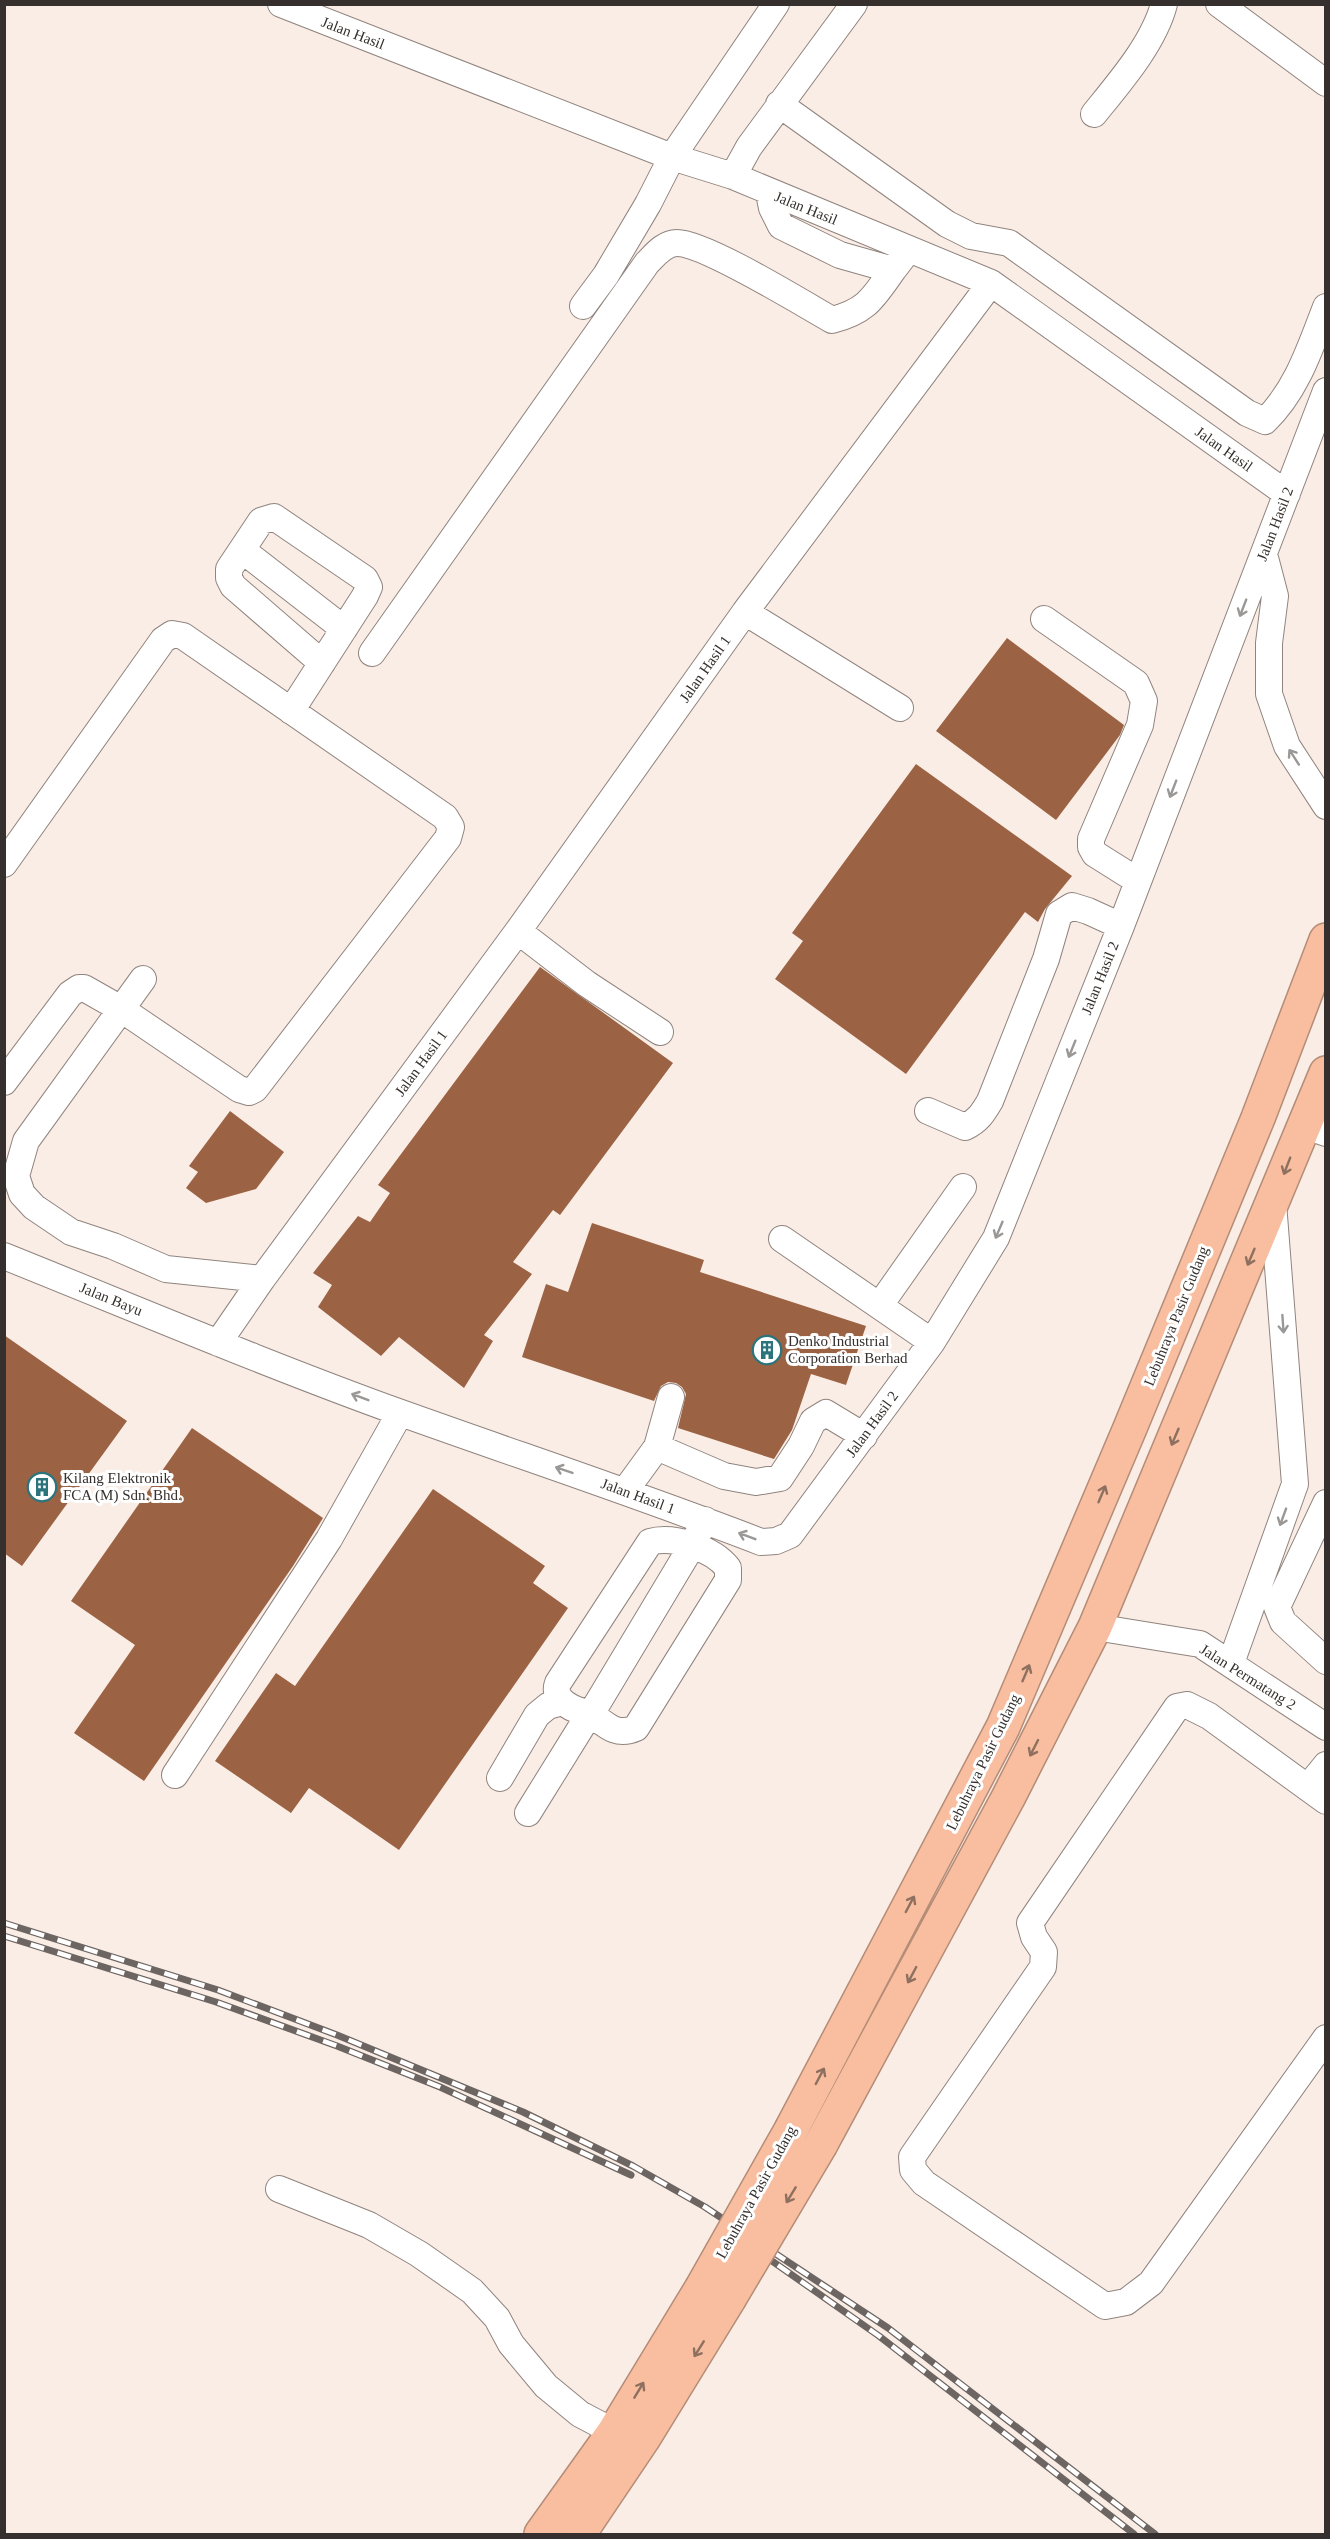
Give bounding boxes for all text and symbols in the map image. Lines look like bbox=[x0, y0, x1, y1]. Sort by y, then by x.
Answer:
street label: Jalan Hasil bbox=[319, 14, 387, 52]
street label: Jalan Hasil bbox=[772, 188, 840, 228]
street label: Jalan Hasil bbox=[1192, 423, 1256, 475]
street label: Jalan Hasil 2 bbox=[1254, 485, 1296, 563]
one-way arrow bbox=[1237, 598, 1248, 616]
street label: Jalan Hasil 1 bbox=[676, 633, 734, 705]
one-way arrow bbox=[1287, 748, 1300, 765]
one-way arrow bbox=[1167, 780, 1178, 798]
street label: Jalan Hasil 2 bbox=[1078, 939, 1122, 1017]
street label: Jalan Hasil 1 bbox=[392, 1027, 450, 1099]
one-way arrow bbox=[1065, 1039, 1076, 1058]
one-way arrow bbox=[1281, 1156, 1292, 1175]
one-way arrow bbox=[993, 1221, 1004, 1239]
street label: Lebuhraya Pasir Gudang bbox=[1141, 1243, 1212, 1388]
one-way arrow bbox=[1245, 1247, 1256, 1266]
street label: Jalan Bayu bbox=[77, 1279, 145, 1319]
one-way arrow bbox=[1278, 1314, 1289, 1334]
place label: Denko Industrial Corporation Berhad bbox=[788, 1333, 908, 1366]
building icon: Denko Industrial Corporation Berhad bbox=[751, 1334, 783, 1366]
street label: Jalan Hasil 2 bbox=[843, 1388, 901, 1460]
one-way arrow bbox=[351, 1391, 370, 1402]
one-way arrow bbox=[1169, 1427, 1180, 1446]
one-way arrow bbox=[555, 1463, 574, 1474]
place label: Kilang Elektronik FCA (M) Sdn. Bhd. bbox=[63, 1470, 182, 1504]
building icon: Kilang Elektronik FCA (M) Sdn. Bhd. bbox=[26, 1471, 58, 1503]
street label: Jalan Hasil 1 bbox=[599, 1475, 677, 1517]
one-way arrow bbox=[1097, 1485, 1108, 1503]
one-way arrow bbox=[1277, 1507, 1288, 1526]
one-way arrow bbox=[738, 1530, 757, 1541]
street label: Jalan Permatang 2 bbox=[1197, 1641, 1299, 1713]
one-way arrow bbox=[1021, 1665, 1032, 1683]
street label: Lebuhraya Pasir Gudang bbox=[943, 1691, 1023, 1833]
one-way arrow bbox=[1027, 1739, 1039, 1757]
one-way arrow bbox=[905, 1895, 916, 1913]
one-way arrow bbox=[906, 1966, 917, 1984]
one-way arrow bbox=[814, 2068, 826, 2086]
street label: Lebuhraya Pasir Gudang bbox=[713, 2122, 799, 2261]
one-way arrow bbox=[784, 2186, 796, 2203]
one-way arrow bbox=[692, 2340, 704, 2357]
one-way arrow bbox=[634, 2382, 646, 2399]

